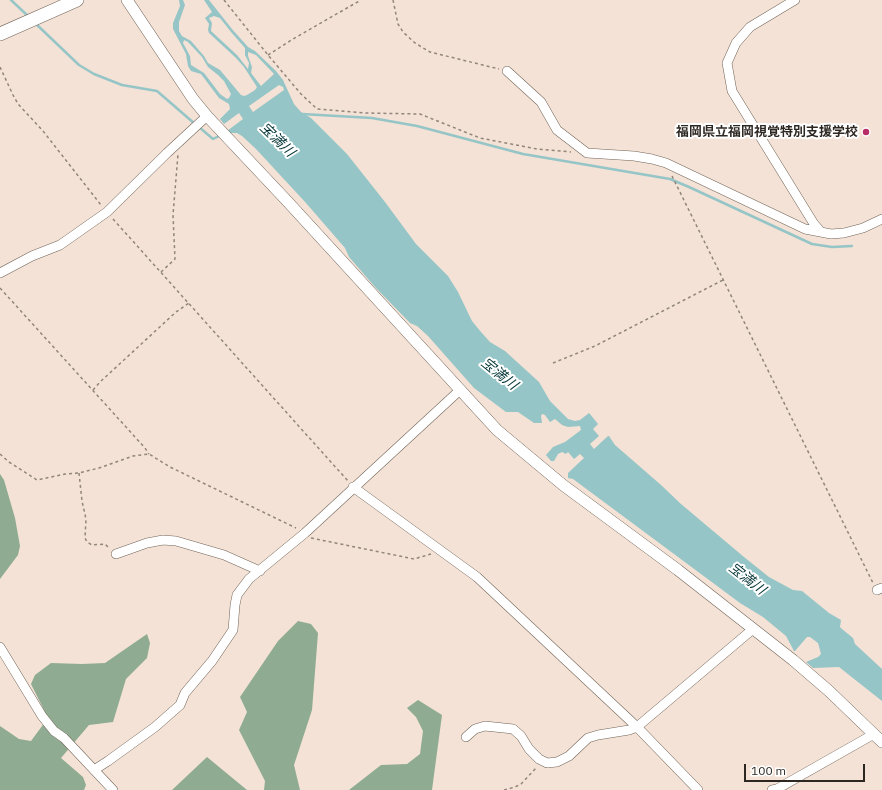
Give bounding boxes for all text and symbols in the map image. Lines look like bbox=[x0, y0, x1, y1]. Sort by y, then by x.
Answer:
water label: 宝満川 bbox=[256, 119, 298, 161]
place label: 福岡県立福岡視覚特別支援学校 bbox=[676, 124, 858, 140]
marker: 福岡県立福岡視覚特別支援学校 bbox=[861, 127, 871, 137]
water label: 宝満川 bbox=[477, 354, 521, 394]
water label: 宝満川 bbox=[725, 559, 769, 599]
scale bar bbox=[746, 756, 867, 782]
text: 100 m bbox=[751, 763, 786, 778]

